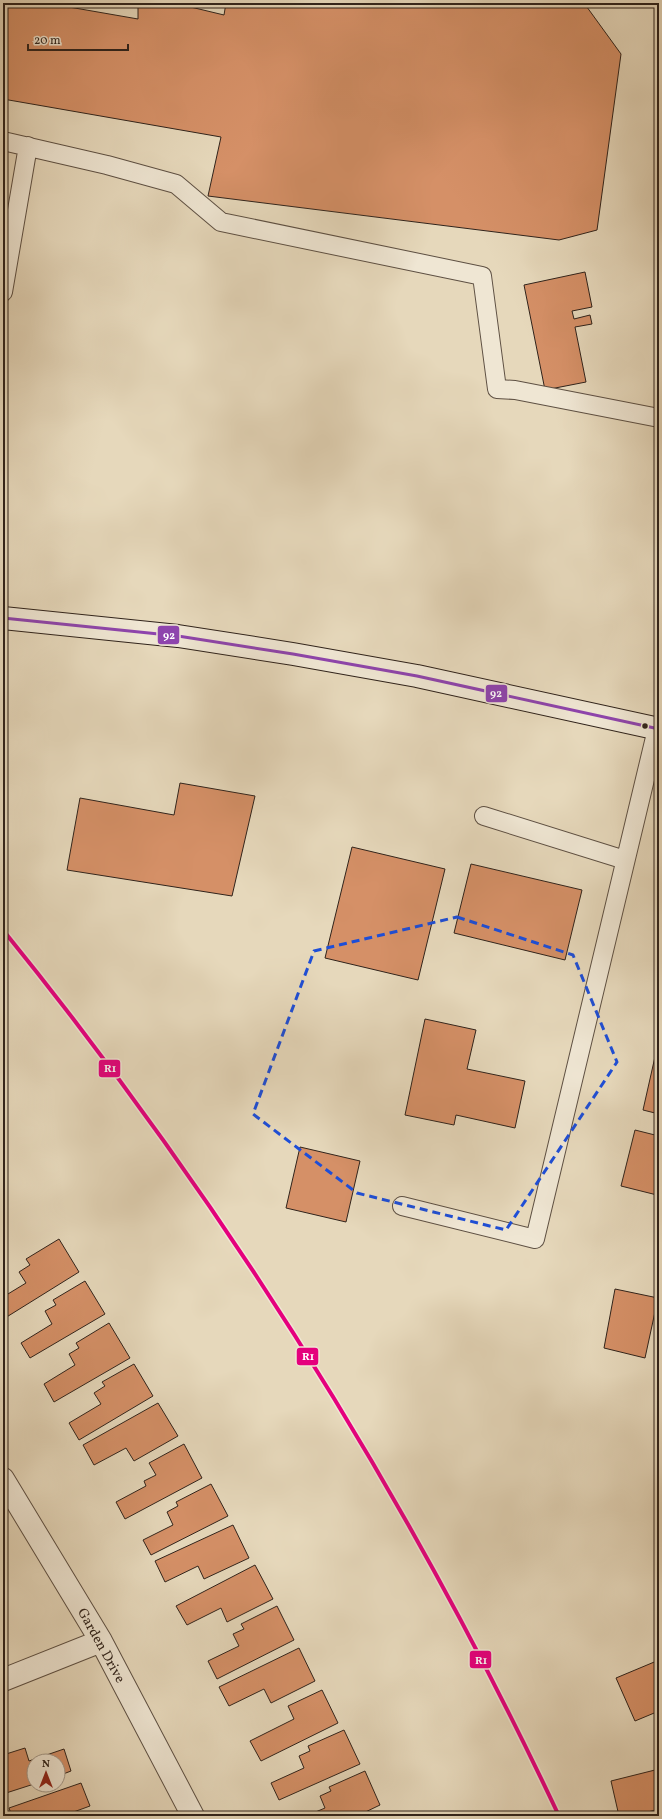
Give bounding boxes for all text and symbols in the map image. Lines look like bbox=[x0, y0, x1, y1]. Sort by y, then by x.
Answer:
scale bar bbox=[28, 26, 128, 52]
text: 20 m bbox=[34, 33, 61, 49]
line badge: 92 bbox=[157, 625, 180, 645]
text: 92 bbox=[163, 629, 175, 644]
line badge: 92 bbox=[485, 684, 508, 703]
text: 92 bbox=[490, 687, 502, 702]
unlabelled marker bbox=[640, 721, 650, 731]
line badge: R1 bbox=[98, 1059, 121, 1078]
text: R1 bbox=[104, 1062, 116, 1077]
line badge: R1 bbox=[296, 1347, 319, 1366]
text: R1 bbox=[302, 1350, 314, 1365]
street label: Garden Drive bbox=[72, 1605, 129, 1687]
line badge: R1 bbox=[469, 1650, 492, 1669]
text: R1 bbox=[475, 1654, 487, 1669]
north arrow bbox=[26, 1753, 66, 1793]
text: N bbox=[42, 1757, 50, 1772]

